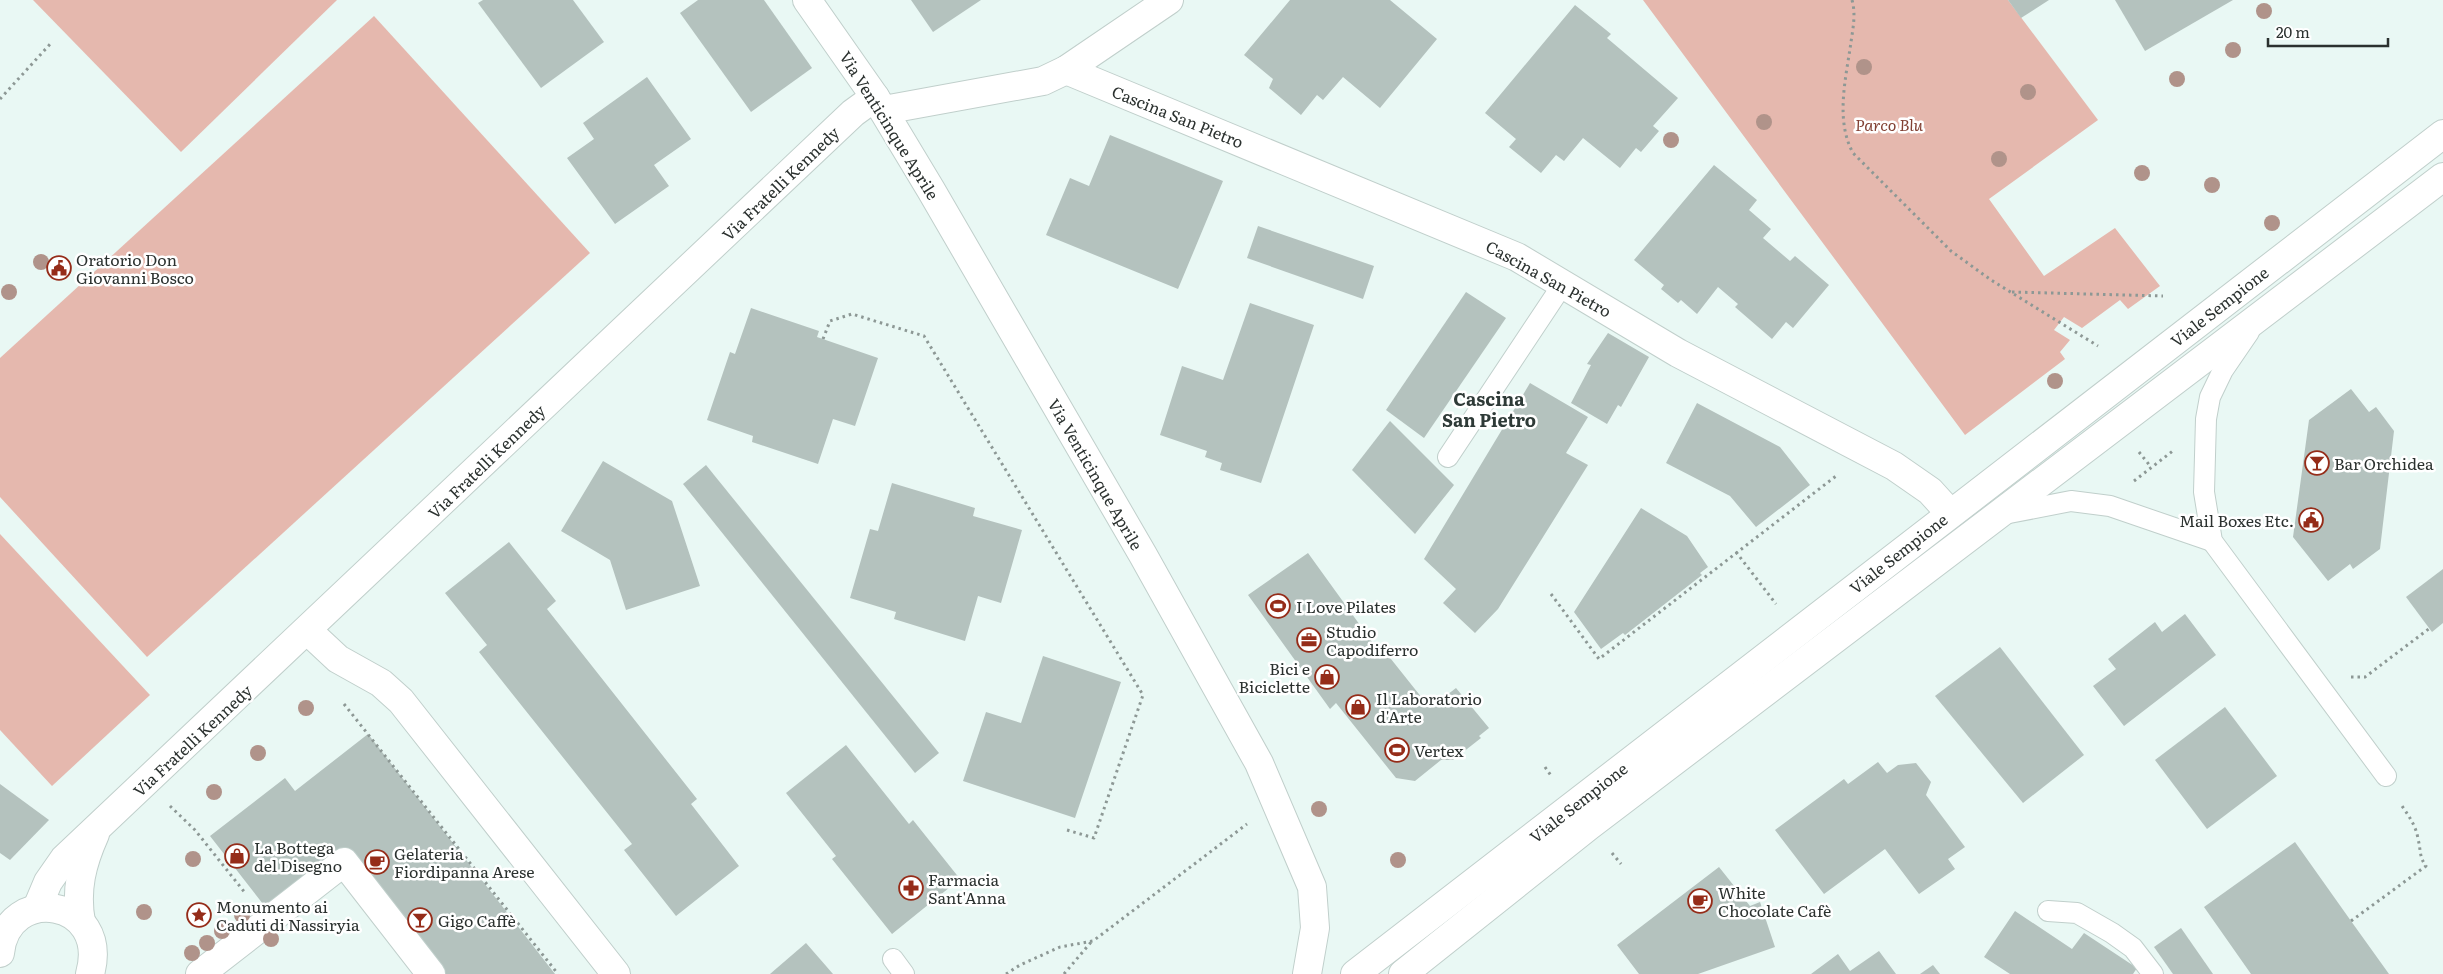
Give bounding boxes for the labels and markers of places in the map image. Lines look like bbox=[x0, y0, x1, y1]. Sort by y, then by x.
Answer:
place label: Oratorio Don Giovanni Bosco bbox=[76, 247, 194, 289]
public building icon: Oratorio Don Giovanni Bosco bbox=[46, 255, 72, 281]
bar icon: Bar Orchidea bbox=[2304, 450, 2330, 476]
place label: Bar Orchidea bbox=[2334, 451, 2434, 475]
public building icon: Mail Boxes Etc. bbox=[2298, 507, 2324, 533]
place label: Mail Boxes Etc. bbox=[2179, 508, 2294, 532]
sports icon: I Love Pilates bbox=[1265, 593, 1291, 619]
place label: I Love Pilates bbox=[1296, 594, 1396, 618]
place label: Studio Capodiferro bbox=[1326, 619, 1418, 661]
office icon: Studio Capodiferro bbox=[1296, 627, 1322, 653]
place label: Bici e Biciclette bbox=[1239, 656, 1310, 698]
shop icon: Bici e Biciclette bbox=[1314, 664, 1340, 690]
place label: Il Laboratorio d'Arte bbox=[1376, 686, 1482, 728]
shop icon: Il Laboratorio d'Arte bbox=[1345, 694, 1371, 720]
sports icon: Vertex bbox=[1384, 737, 1410, 763]
place label: Vertex bbox=[1414, 738, 1465, 762]
place label: La Bottega del Disegno bbox=[254, 835, 342, 877]
place label: Gelateria Fiordipanna Arese bbox=[394, 841, 534, 883]
shop icon: La Bottega del Disegno bbox=[224, 843, 250, 869]
cafe icon: Gelateria Fiordipanna Arese bbox=[364, 849, 390, 875]
place label: Farmacia Sant'Anna bbox=[928, 867, 1006, 909]
pharmacy icon: Farmacia Sant'Anna bbox=[898, 875, 924, 901]
place label: White Chocolate Cafè bbox=[1718, 880, 1831, 922]
cafe icon: White Chocolate Cafè bbox=[1687, 888, 1713, 914]
place label: Monumento ai Caduti di Nassiryia bbox=[216, 894, 360, 936]
place icon: Monumento ai Caduti di Nassiryia bbox=[186, 902, 212, 928]
bar icon: Gigo Caffè bbox=[407, 907, 433, 933]
place label: Gigo Caffè bbox=[438, 908, 516, 932]

